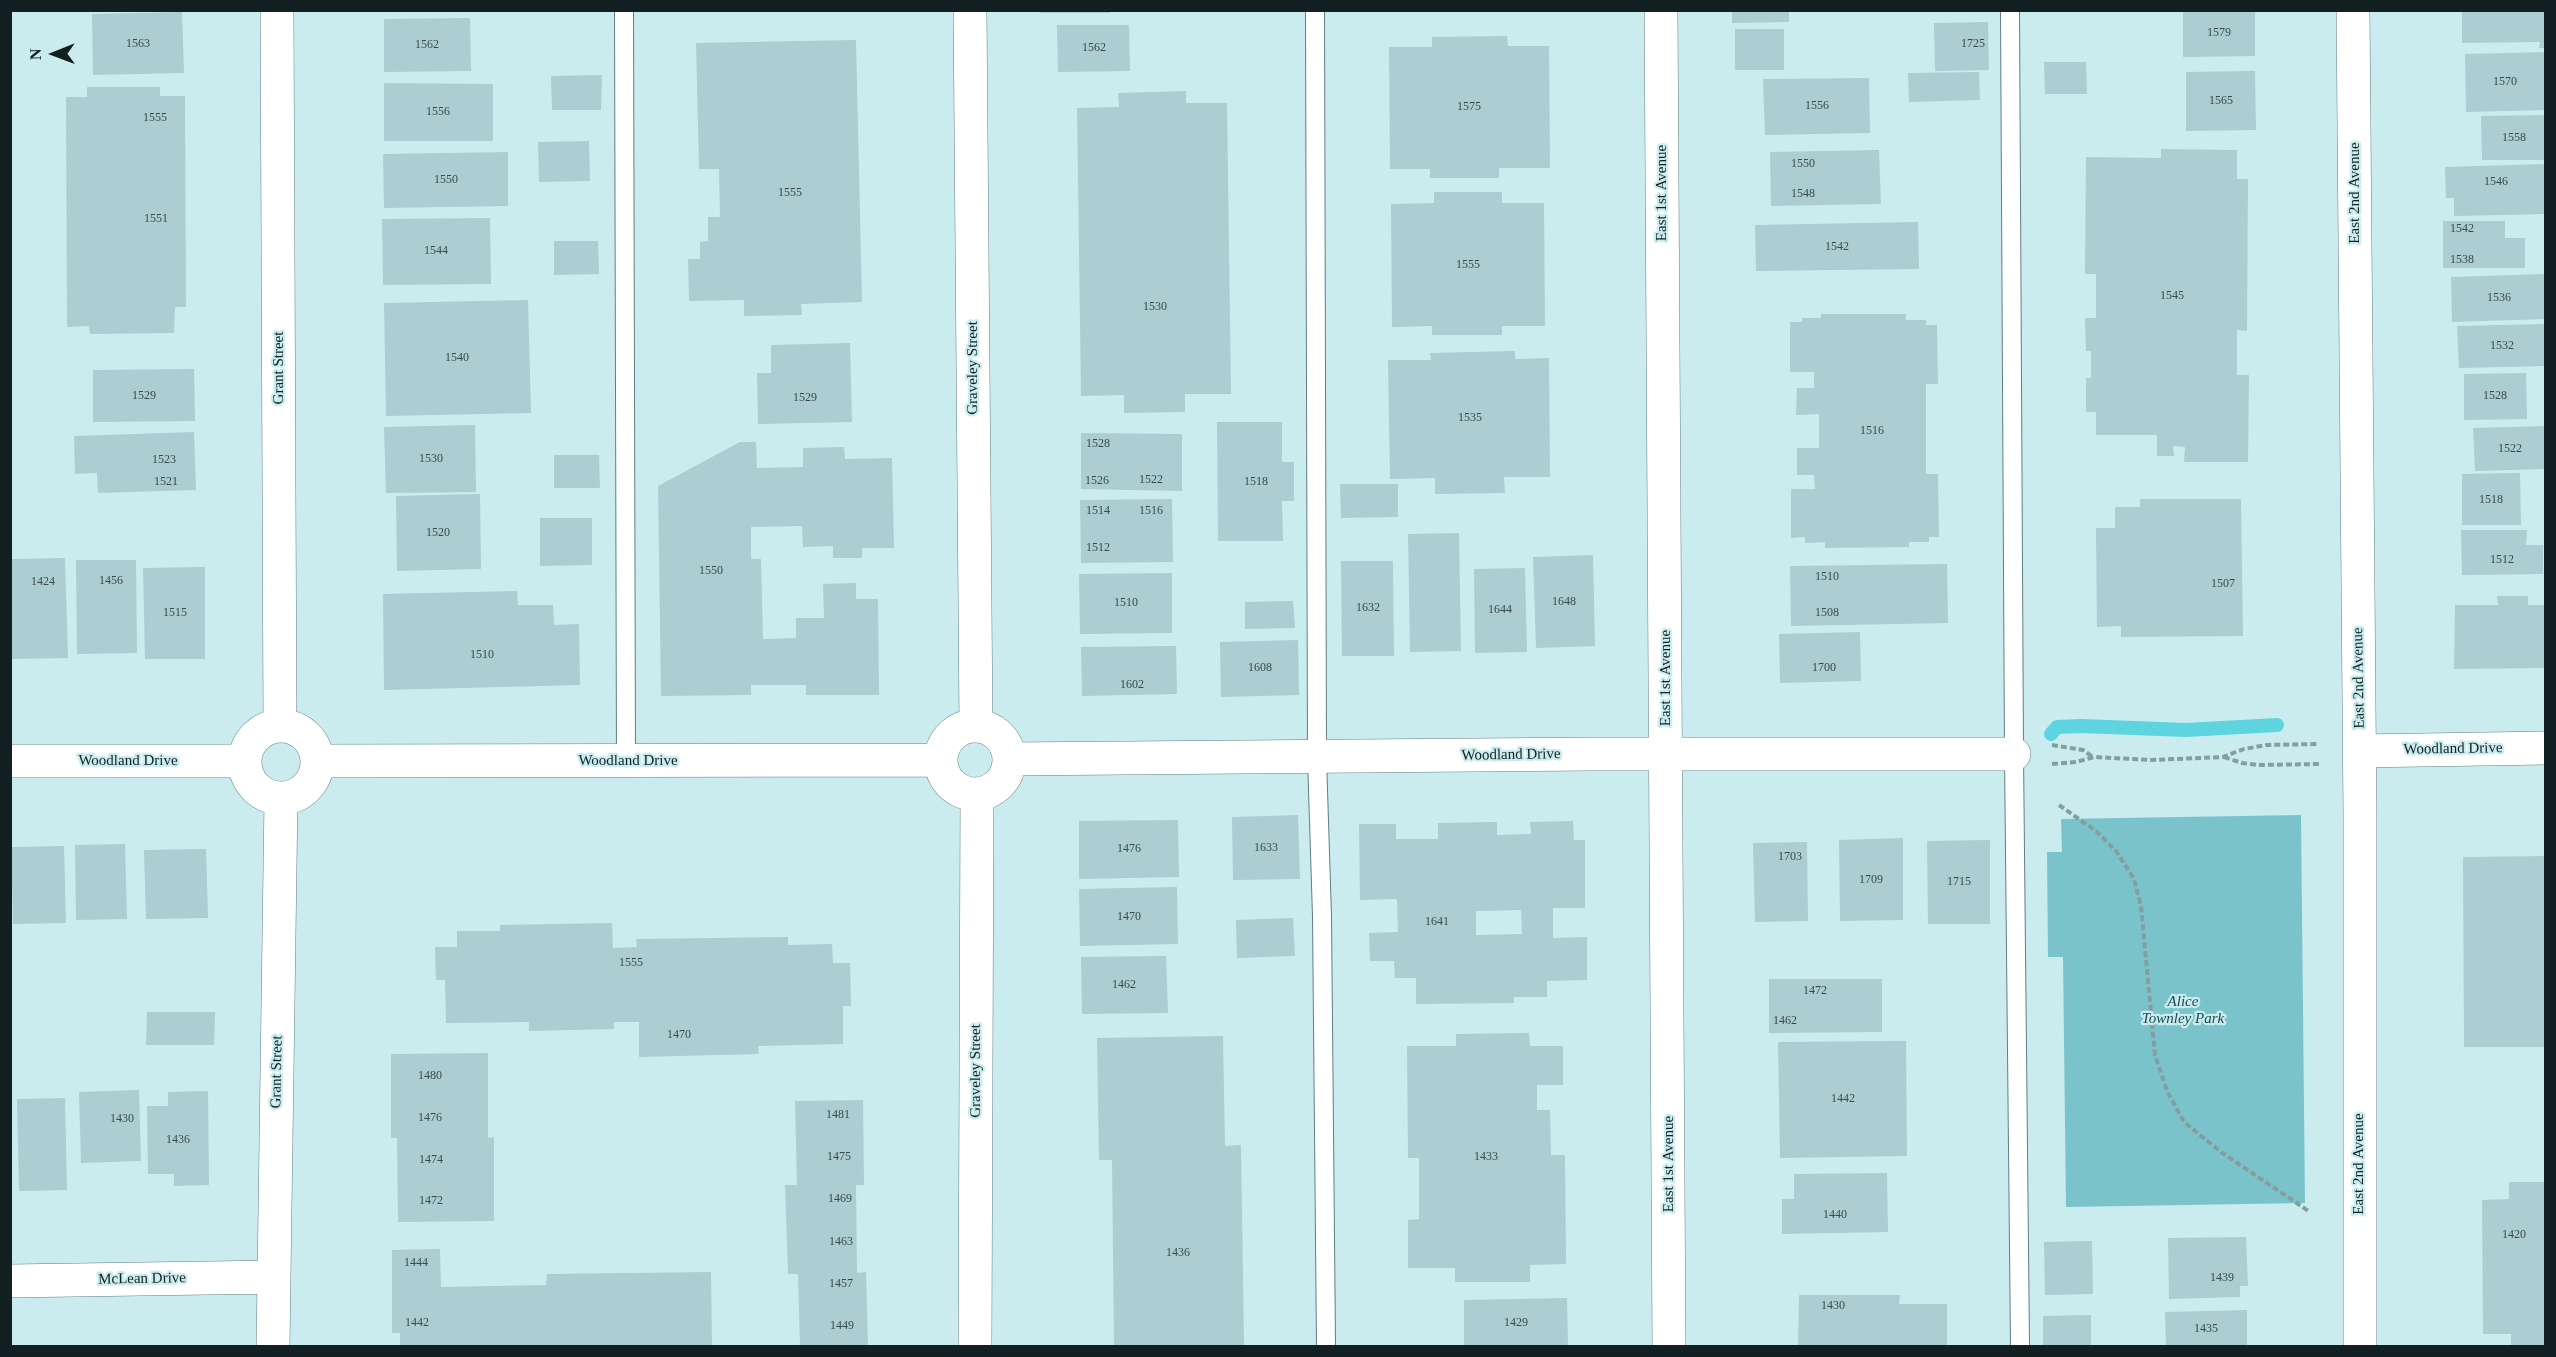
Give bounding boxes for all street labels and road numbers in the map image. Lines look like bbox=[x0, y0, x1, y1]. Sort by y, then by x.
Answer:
street label: East 2nd Avenue bbox=[2346, 142, 2364, 244]
street label: East 1st Avenue bbox=[1653, 145, 1671, 241]
street label: Graveley Street bbox=[964, 321, 982, 415]
street label: Grant Street bbox=[270, 332, 288, 404]
street label: East 2nd Avenue bbox=[2349, 627, 2369, 729]
street label: East 1st Avenue bbox=[1657, 630, 1675, 726]
street label: Woodland Drive bbox=[2403, 739, 2503, 759]
street label: Woodland Drive bbox=[1461, 745, 1561, 765]
street label: Woodland Drive bbox=[78, 752, 178, 770]
street label: Woodland Drive bbox=[578, 752, 678, 770]
street label: Graveley Street bbox=[967, 1024, 985, 1118]
street label: Grant Street bbox=[267, 1035, 287, 1109]
street label: East 2nd Avenue bbox=[2350, 1113, 2368, 1215]
street label: East 1st Avenue bbox=[1660, 1116, 1678, 1212]
street label: McLean Drive bbox=[98, 1269, 186, 1289]

